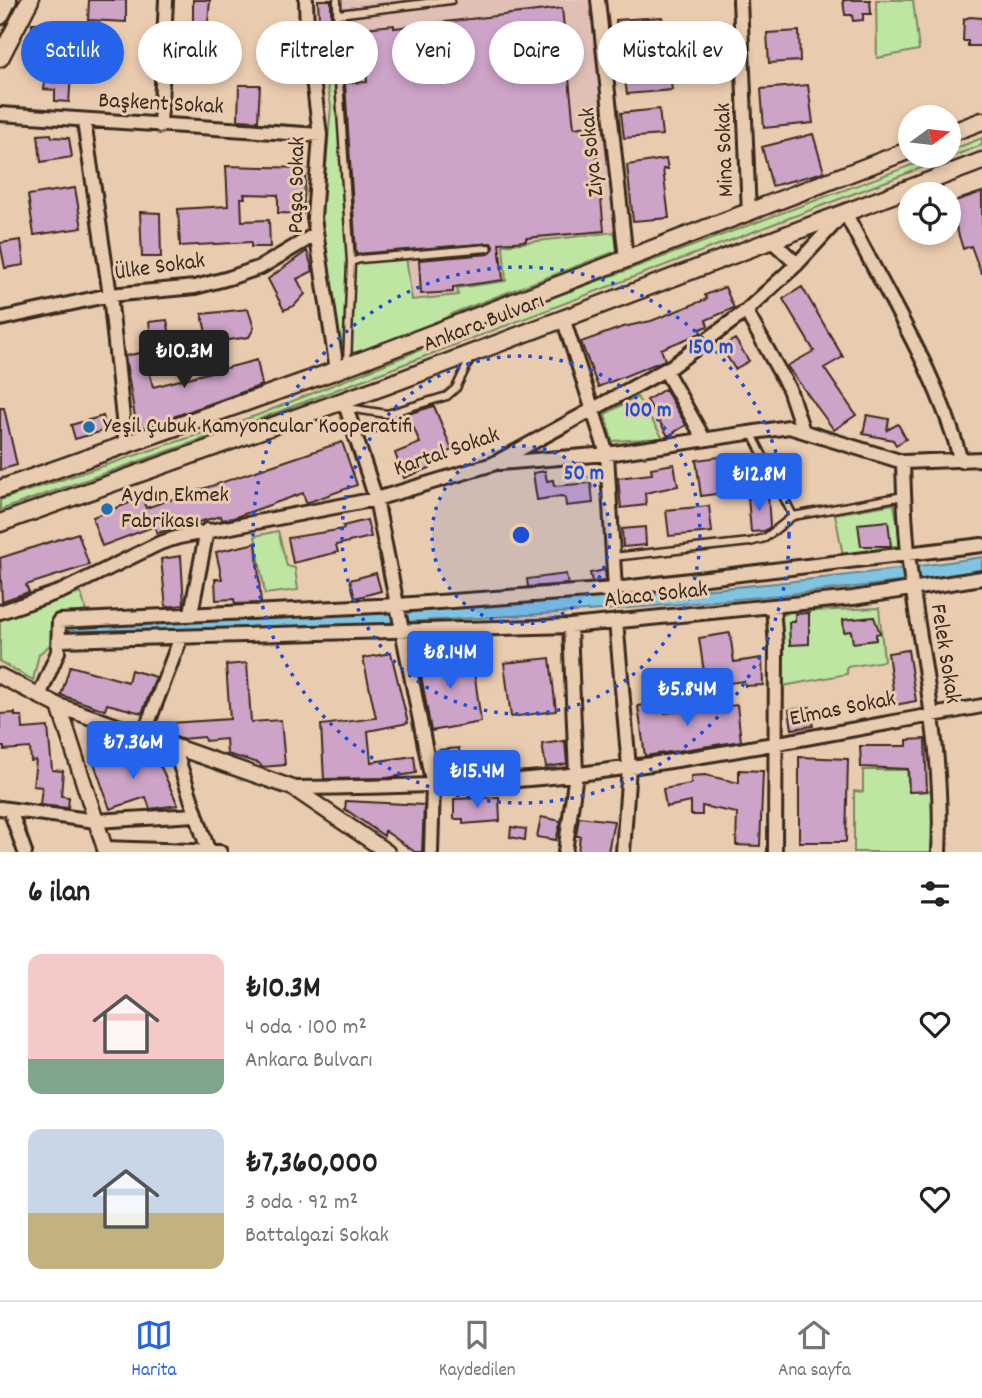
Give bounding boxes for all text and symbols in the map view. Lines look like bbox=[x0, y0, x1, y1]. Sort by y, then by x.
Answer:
chip: Satılık bbox=[21, 21, 124, 84]
chip: Kiralık bbox=[138, 21, 242, 84]
chip: Filtreler bbox=[256, 21, 378, 84]
chip: Yeni bbox=[392, 21, 475, 84]
chip: Daire bbox=[489, 21, 584, 84]
chip: Müstakil ev bbox=[598, 21, 747, 84]
street label: Başkent Sokak bbox=[97, 85, 225, 125]
street label: Mina Sokak bbox=[708, 102, 744, 198]
north arrow bbox=[898, 105, 961, 168]
map controls bbox=[898, 105, 961, 245]
street label: Ziya Sokak bbox=[572, 106, 614, 198]
street label: Paşa Sokak bbox=[281, 136, 315, 234]
button: locate bbox=[898, 182, 961, 245]
street label: Ülke Sokak bbox=[113, 245, 207, 291]
street label: Ankara Bulvarı bbox=[419, 286, 549, 362]
pin: ₺10.3M bbox=[127, 330, 241, 390]
text: 150 m bbox=[688, 334, 734, 364]
text: ₺10.3M bbox=[155, 336, 213, 369]
text: 100 m bbox=[625, 397, 671, 427]
place label: Yeşil Çubuk Kamyoncular Kooperatifi bbox=[103, 411, 413, 444]
marker: Yeşil Çubuk Kamyoncular Kooperatifi bbox=[81, 419, 97, 435]
street label: Kartal Sokak bbox=[390, 419, 504, 487]
pin: ₺12.8M bbox=[702, 454, 816, 513]
text: ₺12.8M bbox=[732, 459, 786, 492]
text: 50 m bbox=[564, 460, 604, 490]
place label: Aydın Ekmek Fabrikası bbox=[121, 480, 229, 539]
marker: Aydın Ekmek Fabrikası bbox=[99, 501, 115, 517]
centre of rings bbox=[509, 523, 533, 547]
street label: Alaca Sokak bbox=[602, 574, 710, 618]
street label: Felek Sokak bbox=[920, 602, 968, 706]
pin: ₺8.14M bbox=[393, 632, 507, 691]
text: ₺8.14M bbox=[423, 637, 477, 670]
pin: ₺5.84M bbox=[630, 668, 744, 728]
text: ₺5.84M bbox=[657, 674, 717, 707]
street label: Elmas Sokak bbox=[787, 684, 899, 736]
pin: ₺7.36M bbox=[76, 722, 190, 781]
text: ₺7.36M bbox=[103, 727, 163, 760]
pin: ₺15.4M bbox=[420, 750, 534, 810]
text: ₺15.4M bbox=[449, 756, 505, 789]
text: 6 ilan bbox=[28, 873, 90, 916]
icon: filters bbox=[916, 875, 954, 913]
text: ₺10.3M bbox=[245, 969, 321, 1012]
icon: home bbox=[84, 982, 168, 1066]
icon: heart bbox=[916, 1005, 954, 1043]
text: 4 oda · 100 m² bbox=[245, 1012, 367, 1045]
text: Ankara Bulvarı bbox=[245, 1045, 372, 1078]
text: ₺7,360,000 bbox=[245, 1144, 378, 1187]
icon: home bbox=[84, 1157, 168, 1241]
icon: heart bbox=[916, 1180, 954, 1218]
text: 3 oda · 92 m² bbox=[245, 1187, 358, 1220]
text: Battalgazi Sokak bbox=[245, 1220, 389, 1253]
tab: Harita bbox=[131, 1316, 176, 1385]
tab: Kaydedilen bbox=[439, 1316, 516, 1385]
tab: Ana sayfa bbox=[778, 1316, 851, 1385]

